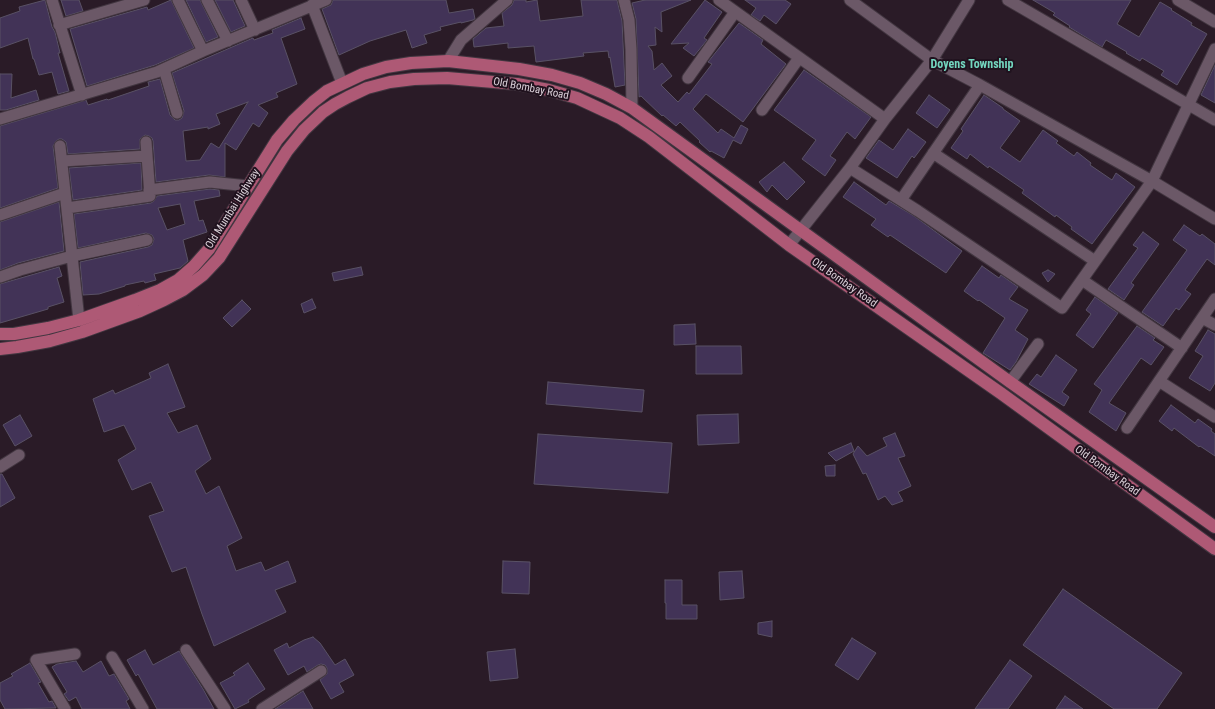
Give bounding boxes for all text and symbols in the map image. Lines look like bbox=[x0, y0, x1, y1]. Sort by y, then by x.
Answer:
district label: Doyens Township bbox=[931, 58, 1013, 72]
street label: Old Bombay Road bbox=[492, 75, 570, 103]
street label: Old Mumbai Highway bbox=[203, 167, 263, 251]
street label: Old Bombay Road bbox=[809, 256, 879, 310]
street label: Old Bombay Road bbox=[1072, 443, 1142, 499]

